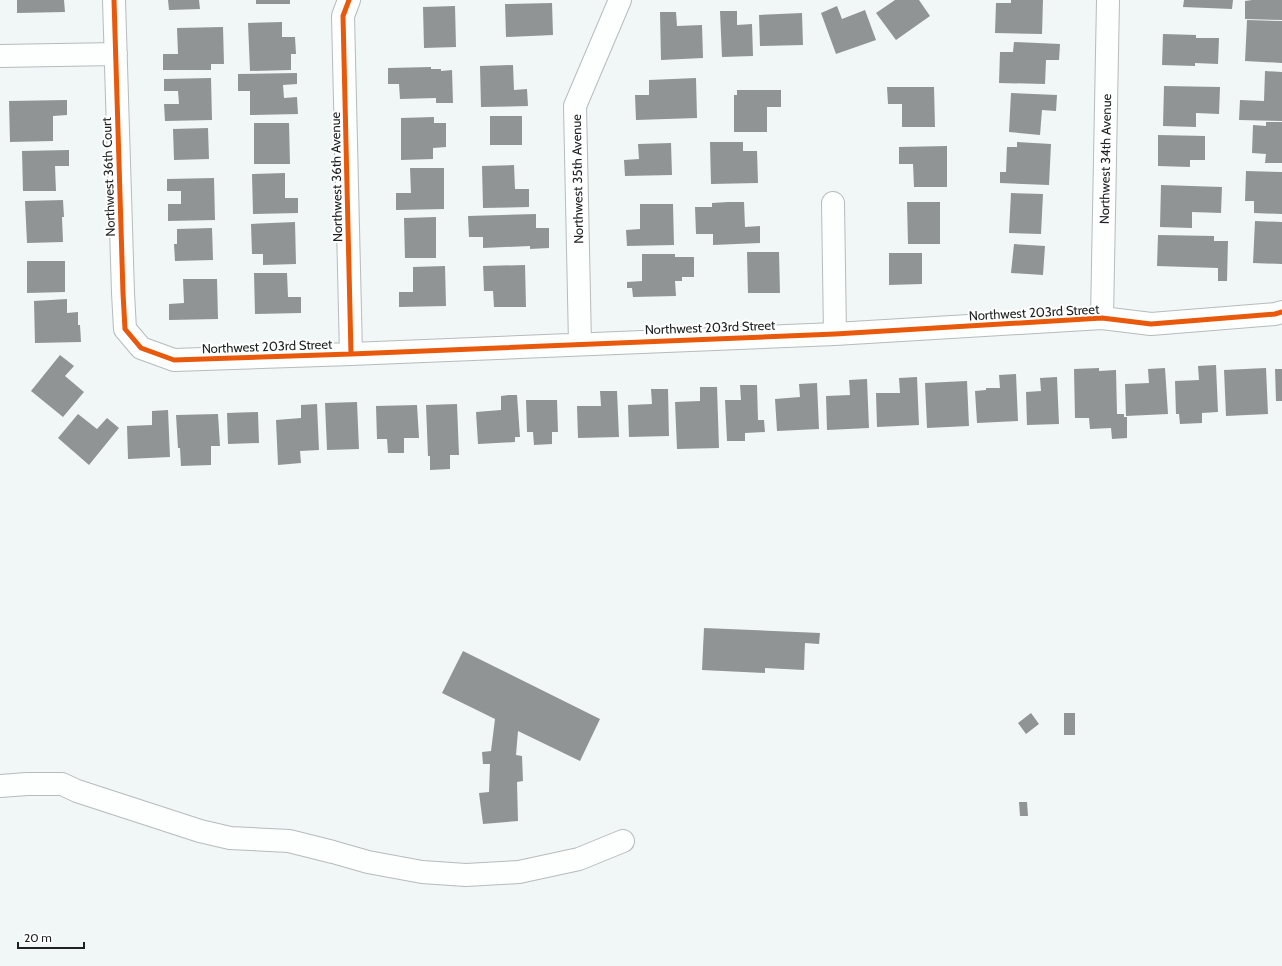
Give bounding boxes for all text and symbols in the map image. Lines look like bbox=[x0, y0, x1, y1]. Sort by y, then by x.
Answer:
street label: Northwest 34th Avenue bbox=[1096, 93, 1114, 224]
street label: Northwest 36th Avenue bbox=[327, 111, 345, 242]
street label: Northwest 35th Avenue bbox=[568, 114, 586, 244]
street label: Northwest 36th Court bbox=[98, 116, 118, 237]
street label: Northwest 203rd Street bbox=[968, 301, 1100, 323]
street label: Northwest 203rd Street bbox=[644, 317, 776, 337]
street label: Northwest 203rd Street bbox=[201, 336, 333, 356]
scale bar bbox=[18, 924, 84, 950]
text: 20 m bbox=[24, 930, 52, 945]

